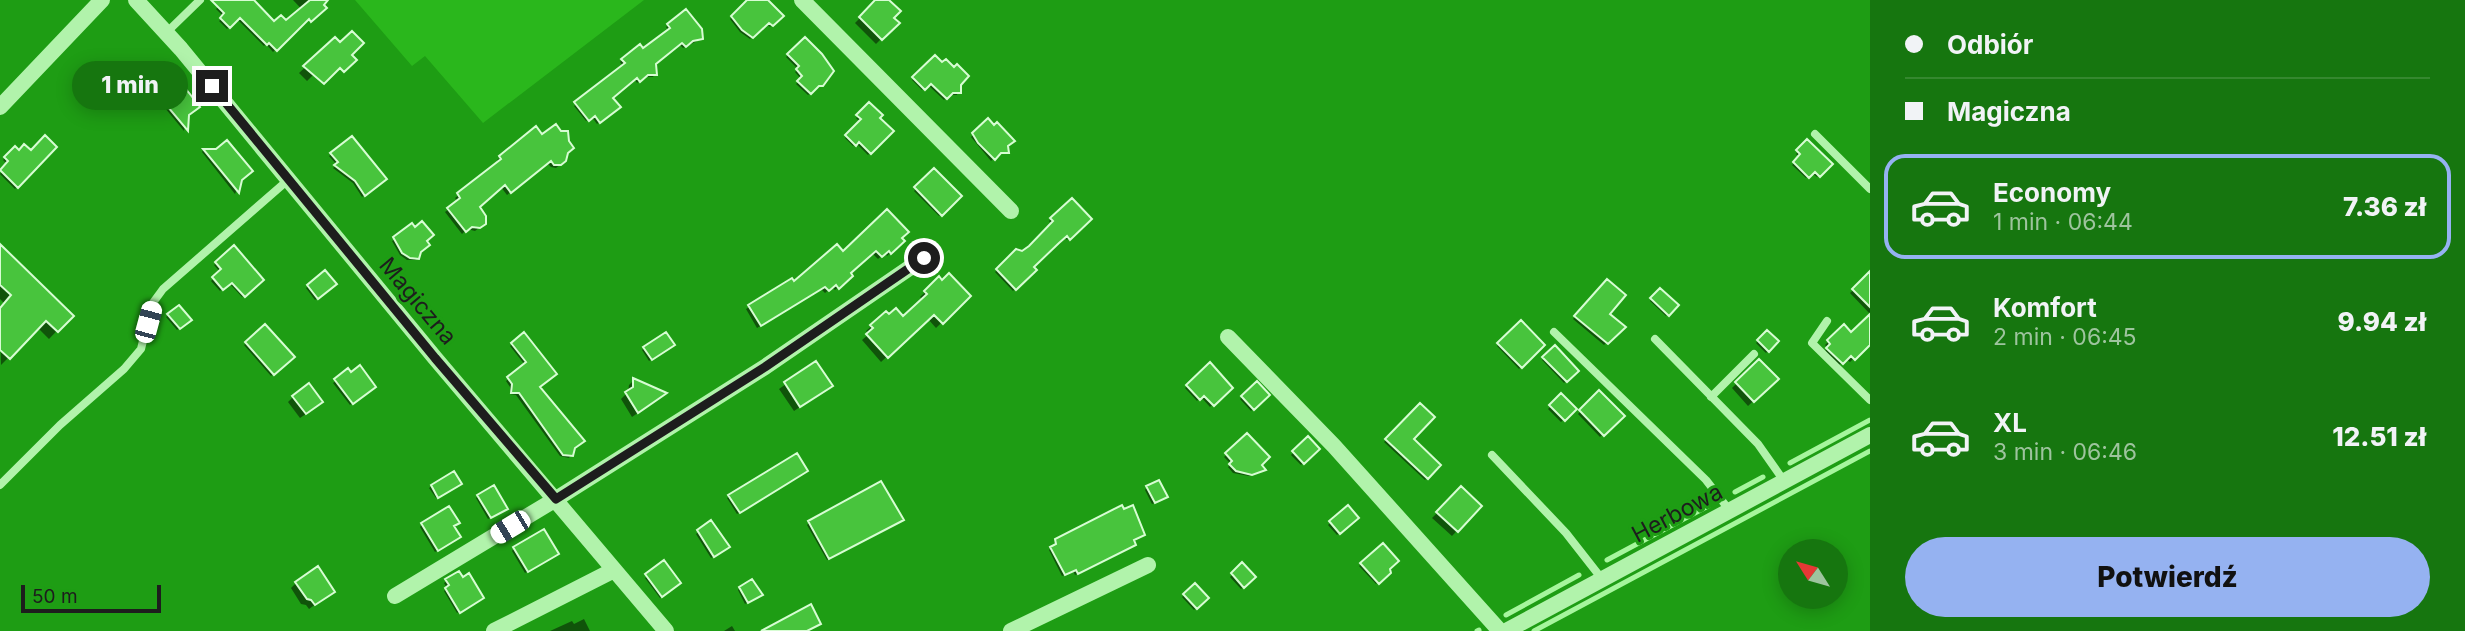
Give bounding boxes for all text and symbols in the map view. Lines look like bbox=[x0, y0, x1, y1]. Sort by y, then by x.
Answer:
text: Odbiór bbox=[1947, 29, 2033, 60]
callout: 1 min bbox=[72, 62, 188, 110]
route end bbox=[196, 70, 228, 102]
text: 1 min bbox=[101, 71, 159, 99]
text: Magiczna bbox=[1947, 96, 2071, 127]
icon: car bbox=[1909, 175, 1972, 238]
text: Economy bbox=[1993, 177, 2111, 208]
text: 7.36 zł bbox=[2343, 191, 2426, 222]
text: 1 min · 06:44 bbox=[1993, 208, 2133, 236]
route start bbox=[908, 242, 940, 274]
street label: Magiczna bbox=[373, 252, 463, 350]
icon: car bbox=[1909, 290, 1972, 353]
text: Komfort bbox=[1993, 292, 2097, 323]
car bbox=[133, 299, 164, 345]
text: 9.94 zł bbox=[2338, 306, 2426, 337]
text: 2 min · 06:45 bbox=[1993, 323, 2137, 351]
icon: car bbox=[1909, 405, 1972, 468]
text: XL bbox=[1993, 407, 2027, 438]
text: 12.51 zł bbox=[2332, 421, 2426, 452]
text: 3 min · 06:46 bbox=[1993, 438, 2137, 466]
street label: Herbowa bbox=[1627, 477, 1727, 549]
car bbox=[487, 507, 534, 547]
button: Potwierdź bbox=[1905, 537, 2430, 617]
north arrow bbox=[1778, 539, 1848, 609]
map controls bbox=[1778, 539, 1848, 609]
scale bar bbox=[21, 582, 161, 614]
text: 50 m bbox=[32, 585, 78, 608]

